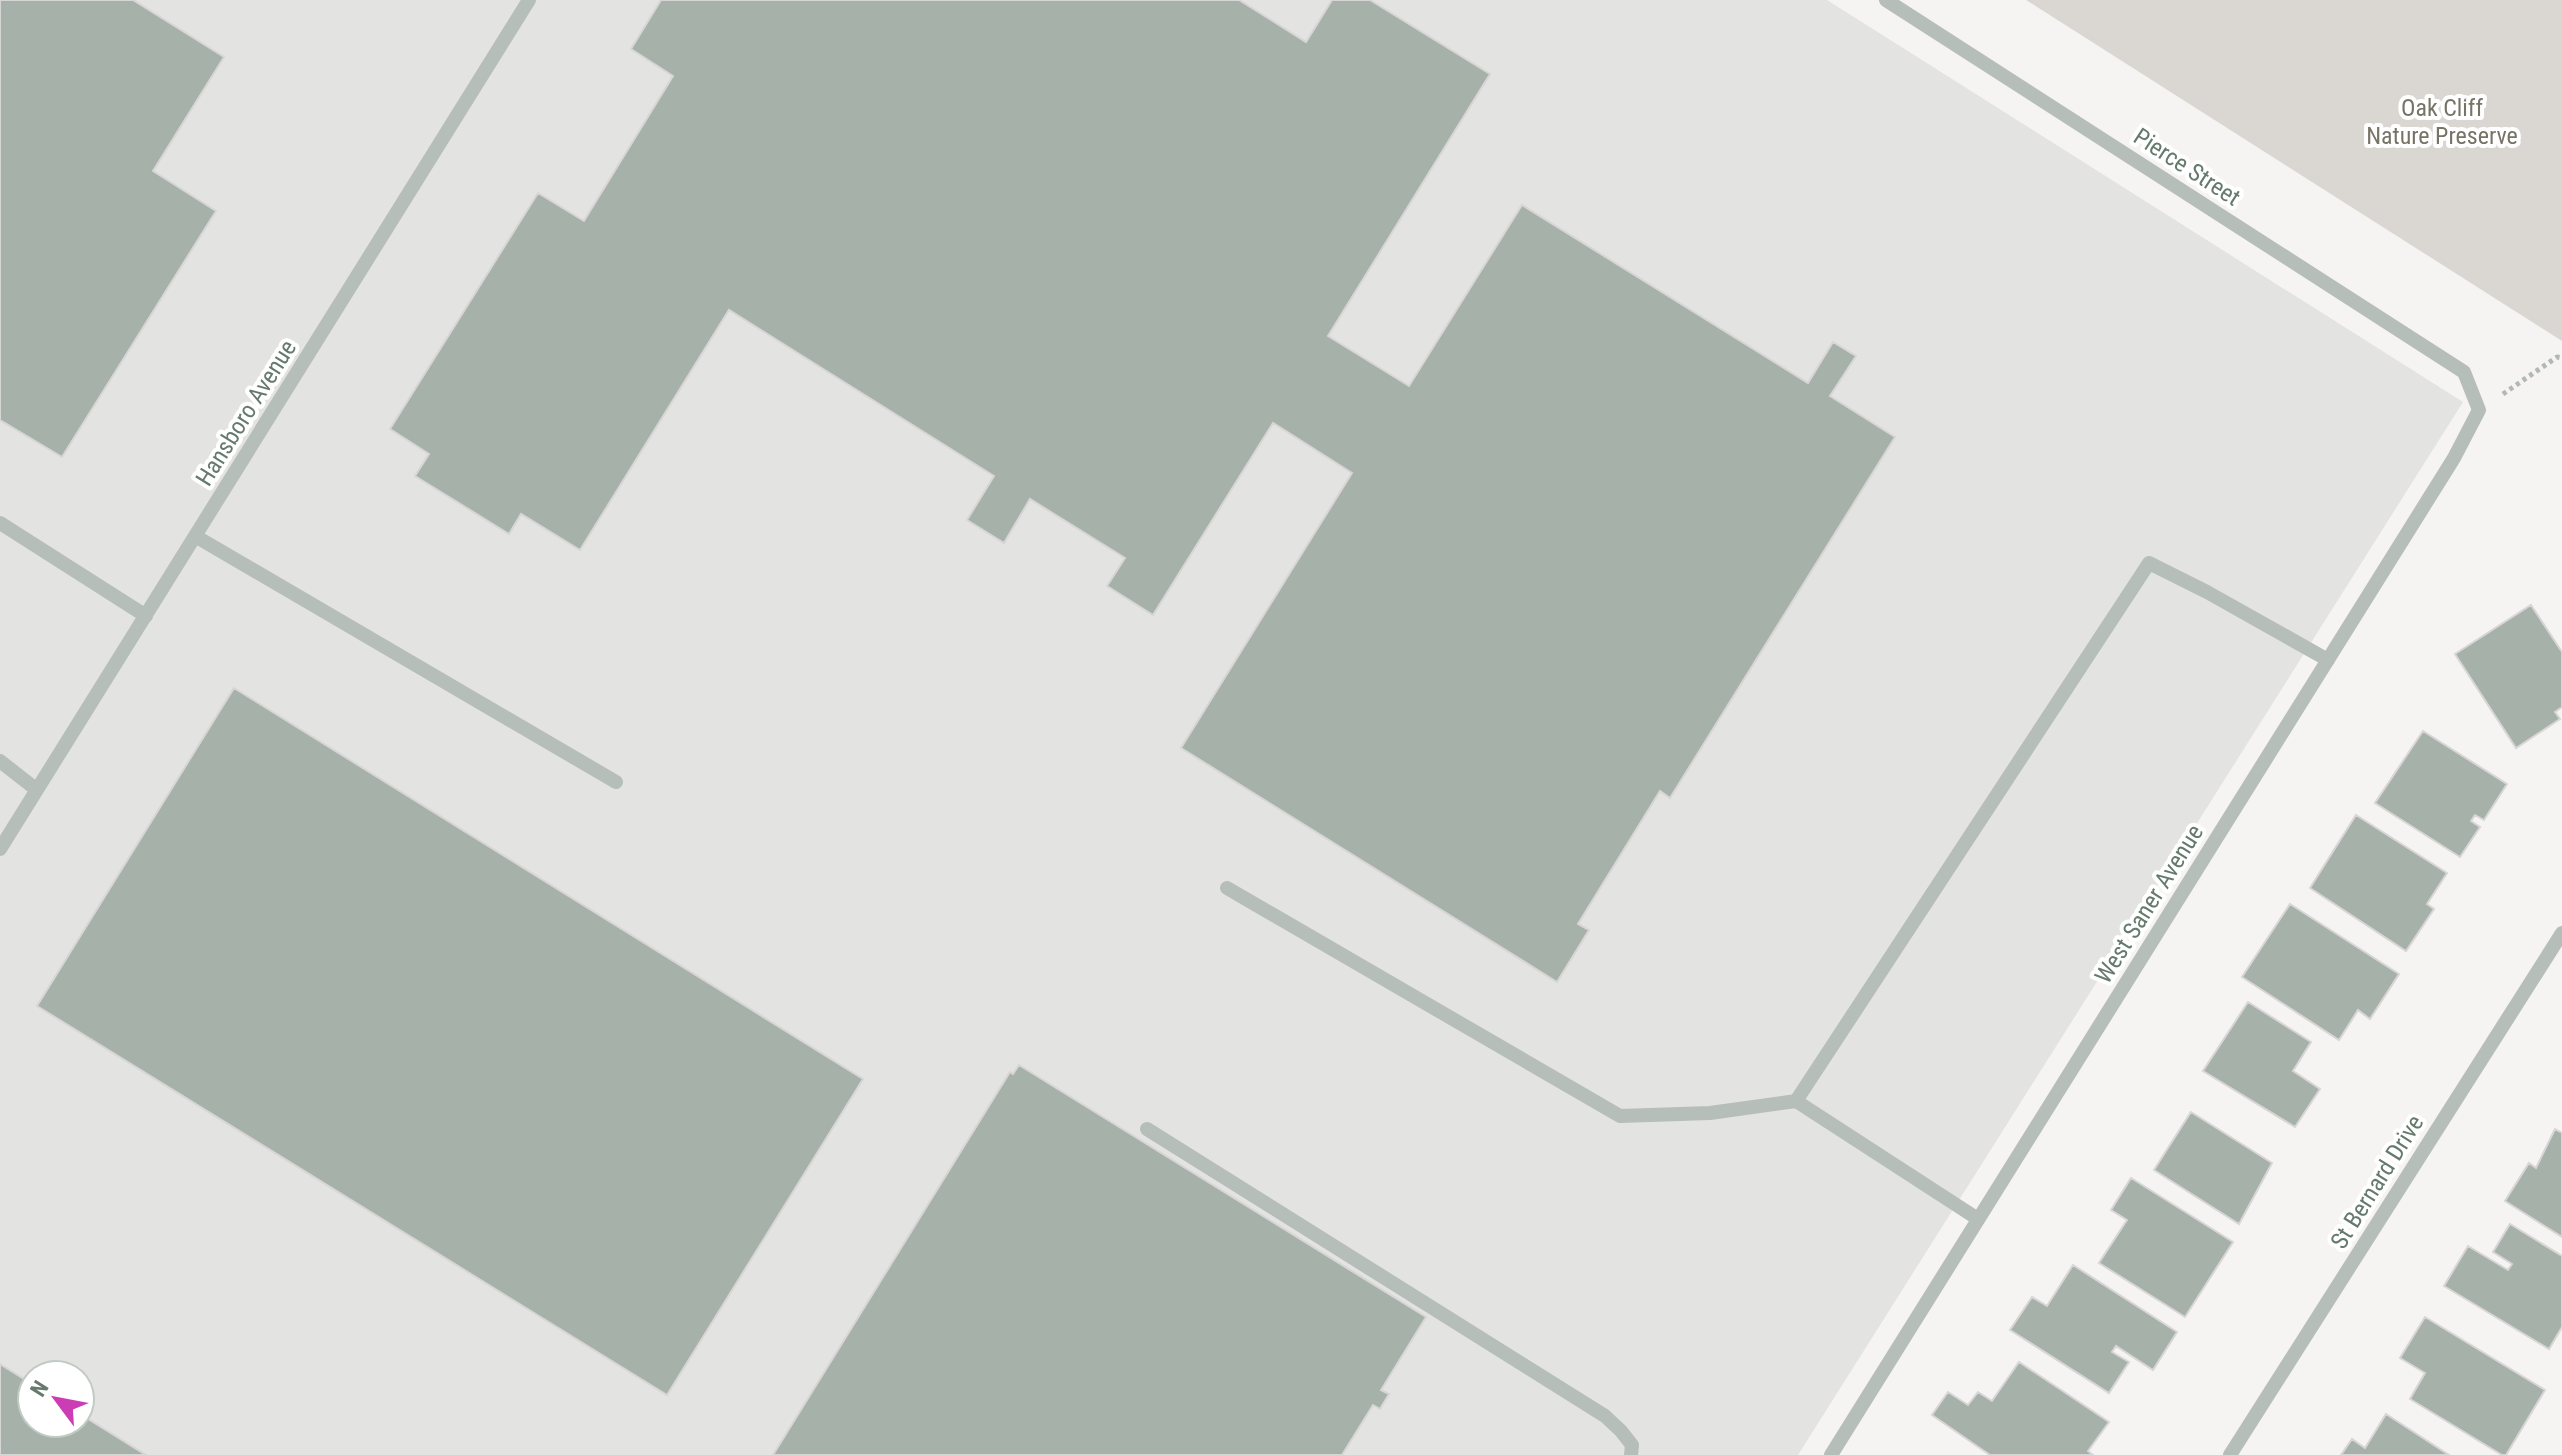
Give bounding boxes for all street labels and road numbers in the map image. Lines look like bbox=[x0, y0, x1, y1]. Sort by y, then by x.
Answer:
street label: Pierce Street bbox=[2129, 122, 2245, 212]
street label: Hansboro Avenue bbox=[190, 335, 302, 491]
street label: West Saner Avenue bbox=[2089, 820, 2209, 988]
street label: St Bernard Drive bbox=[2325, 1110, 2429, 1254]

